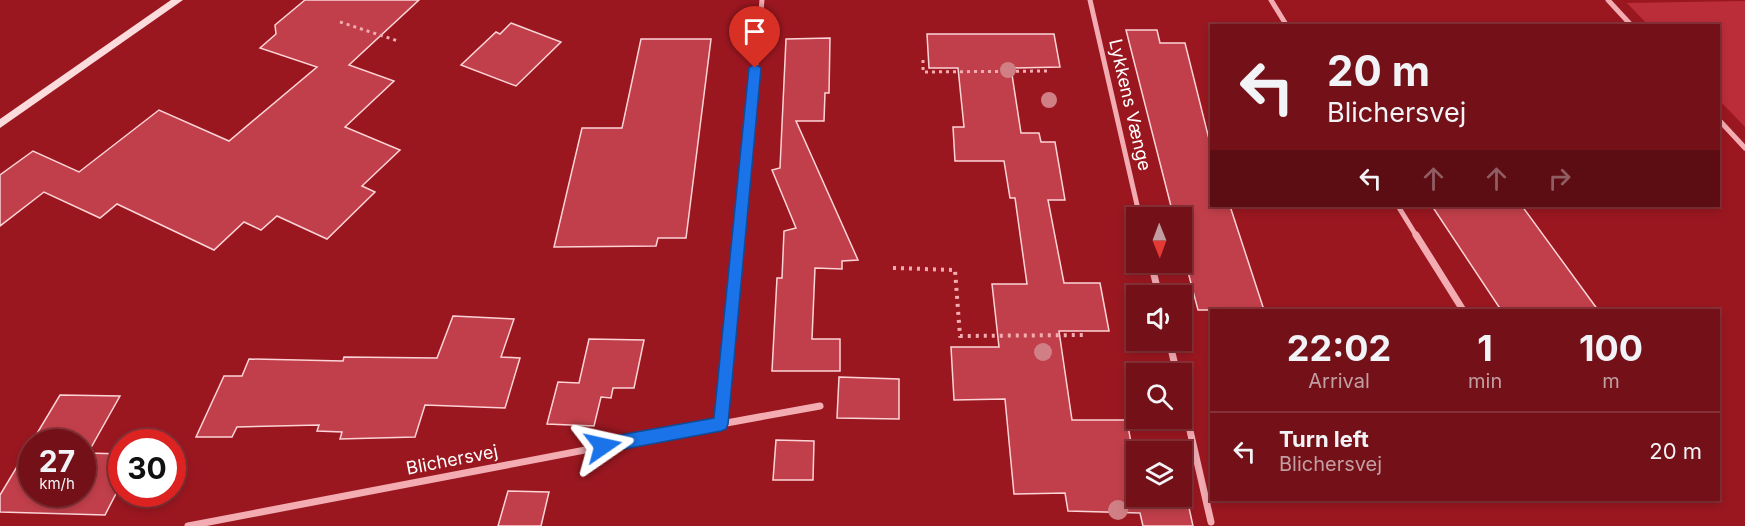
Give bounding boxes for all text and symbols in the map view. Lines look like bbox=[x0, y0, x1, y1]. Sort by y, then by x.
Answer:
pin bbox=[729, 6, 780, 68]
icon: arrive bbox=[738, 15, 771, 48]
street label: Lykkens Vænge bbox=[1105, 37, 1156, 173]
text: 20 m bbox=[1327, 45, 1430, 96]
icon: left bbox=[1228, 48, 1306, 126]
text: Blichersvej bbox=[1327, 96, 1466, 129]
icon: left bbox=[1354, 162, 1387, 195]
icon: ahead bbox=[1417, 162, 1450, 195]
icon: ahead bbox=[1480, 162, 1513, 195]
icon: right bbox=[1543, 162, 1576, 195]
north arrow bbox=[1126, 207, 1192, 273]
map controls bbox=[1126, 207, 1192, 507]
button: sound bbox=[1126, 285, 1192, 351]
text: 22:02 bbox=[1287, 326, 1391, 370]
text: 1 bbox=[1477, 326, 1493, 370]
text: 100 bbox=[1579, 326, 1643, 370]
button: search bbox=[1126, 363, 1192, 429]
text: Arrival bbox=[1308, 369, 1370, 393]
text: min bbox=[1468, 369, 1502, 393]
text: m bbox=[1602, 369, 1620, 393]
position arrow bbox=[571, 414, 635, 478]
text: Turn left bbox=[1279, 426, 1369, 452]
speed limit sign: 30 bbox=[108, 429, 186, 507]
icon: left bbox=[1228, 435, 1261, 468]
text: 20 m bbox=[1649, 438, 1702, 464]
street label: Blichersvej bbox=[404, 440, 499, 479]
button: layers bbox=[1126, 441, 1192, 507]
text: 27 bbox=[39, 443, 75, 479]
text: Blichersvej bbox=[1279, 452, 1382, 476]
text: km/h bbox=[39, 474, 75, 493]

